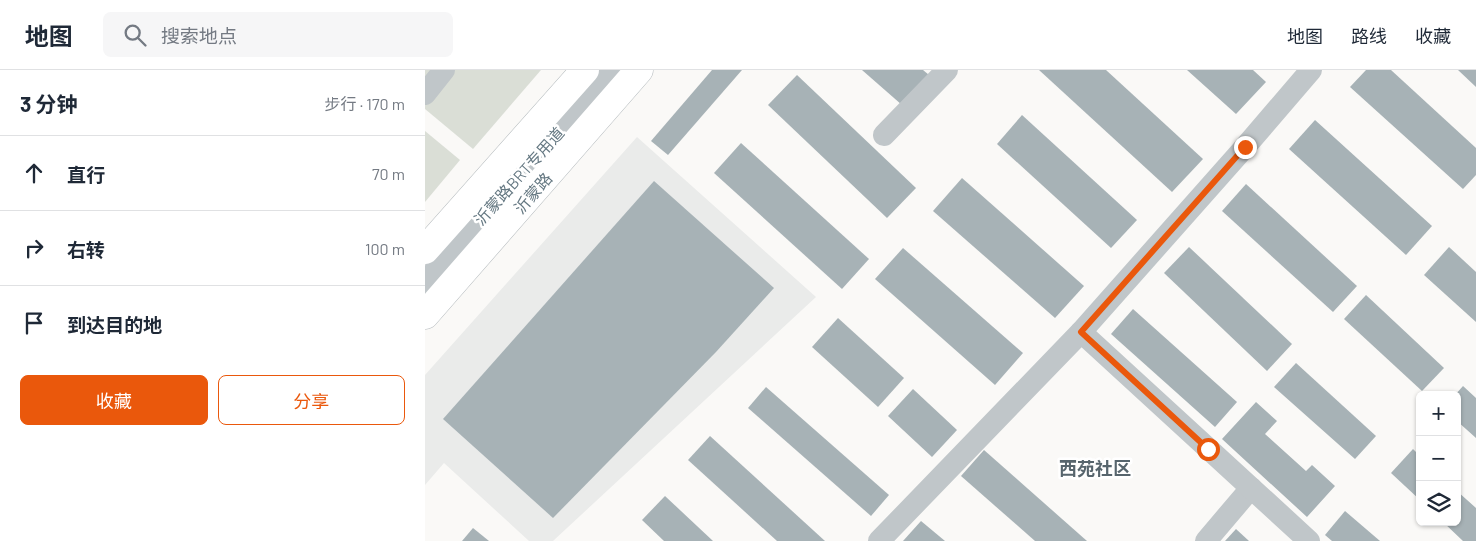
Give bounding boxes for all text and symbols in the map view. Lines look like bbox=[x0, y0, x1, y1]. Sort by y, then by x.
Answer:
search box bbox=[103, 12, 453, 57]
text: 地图 bbox=[25, 21, 73, 50]
icon: search bbox=[121, 21, 149, 49]
text: 搜索地点 bbox=[161, 24, 237, 47]
text: 地图 bbox=[1287, 25, 1323, 47]
text: 路线 bbox=[1351, 25, 1387, 47]
text: 收藏 bbox=[1415, 25, 1451, 47]
text: 3 分钟 bbox=[20, 91, 78, 116]
text: 步行 · 170 m bbox=[325, 94, 405, 113]
street label: 沂蒙路BRT专用道 bbox=[470, 123, 568, 229]
route end bbox=[1234, 136, 1257, 159]
icon: ahead bbox=[20, 159, 48, 187]
text: 直行 bbox=[67, 163, 105, 186]
text: 70 m bbox=[372, 164, 405, 183]
street label: 沂蒙路 bbox=[510, 169, 556, 217]
icon: right bbox=[20, 234, 48, 262]
text: 右转 bbox=[67, 238, 105, 261]
text: 100 m bbox=[365, 239, 405, 258]
icon: arrive bbox=[20, 309, 48, 337]
text: 到达目的地 bbox=[67, 313, 162, 336]
button: 收藏 bbox=[20, 375, 208, 425]
button: 分享 bbox=[218, 375, 405, 425]
map controls bbox=[1416, 391, 1461, 526]
button: + bbox=[1416, 391, 1461, 436]
button: − bbox=[1416, 436, 1461, 481]
route start bbox=[1197, 438, 1220, 461]
district label: 西苑社区 bbox=[1059, 457, 1131, 479]
button: layers bbox=[1416, 481, 1461, 526]

